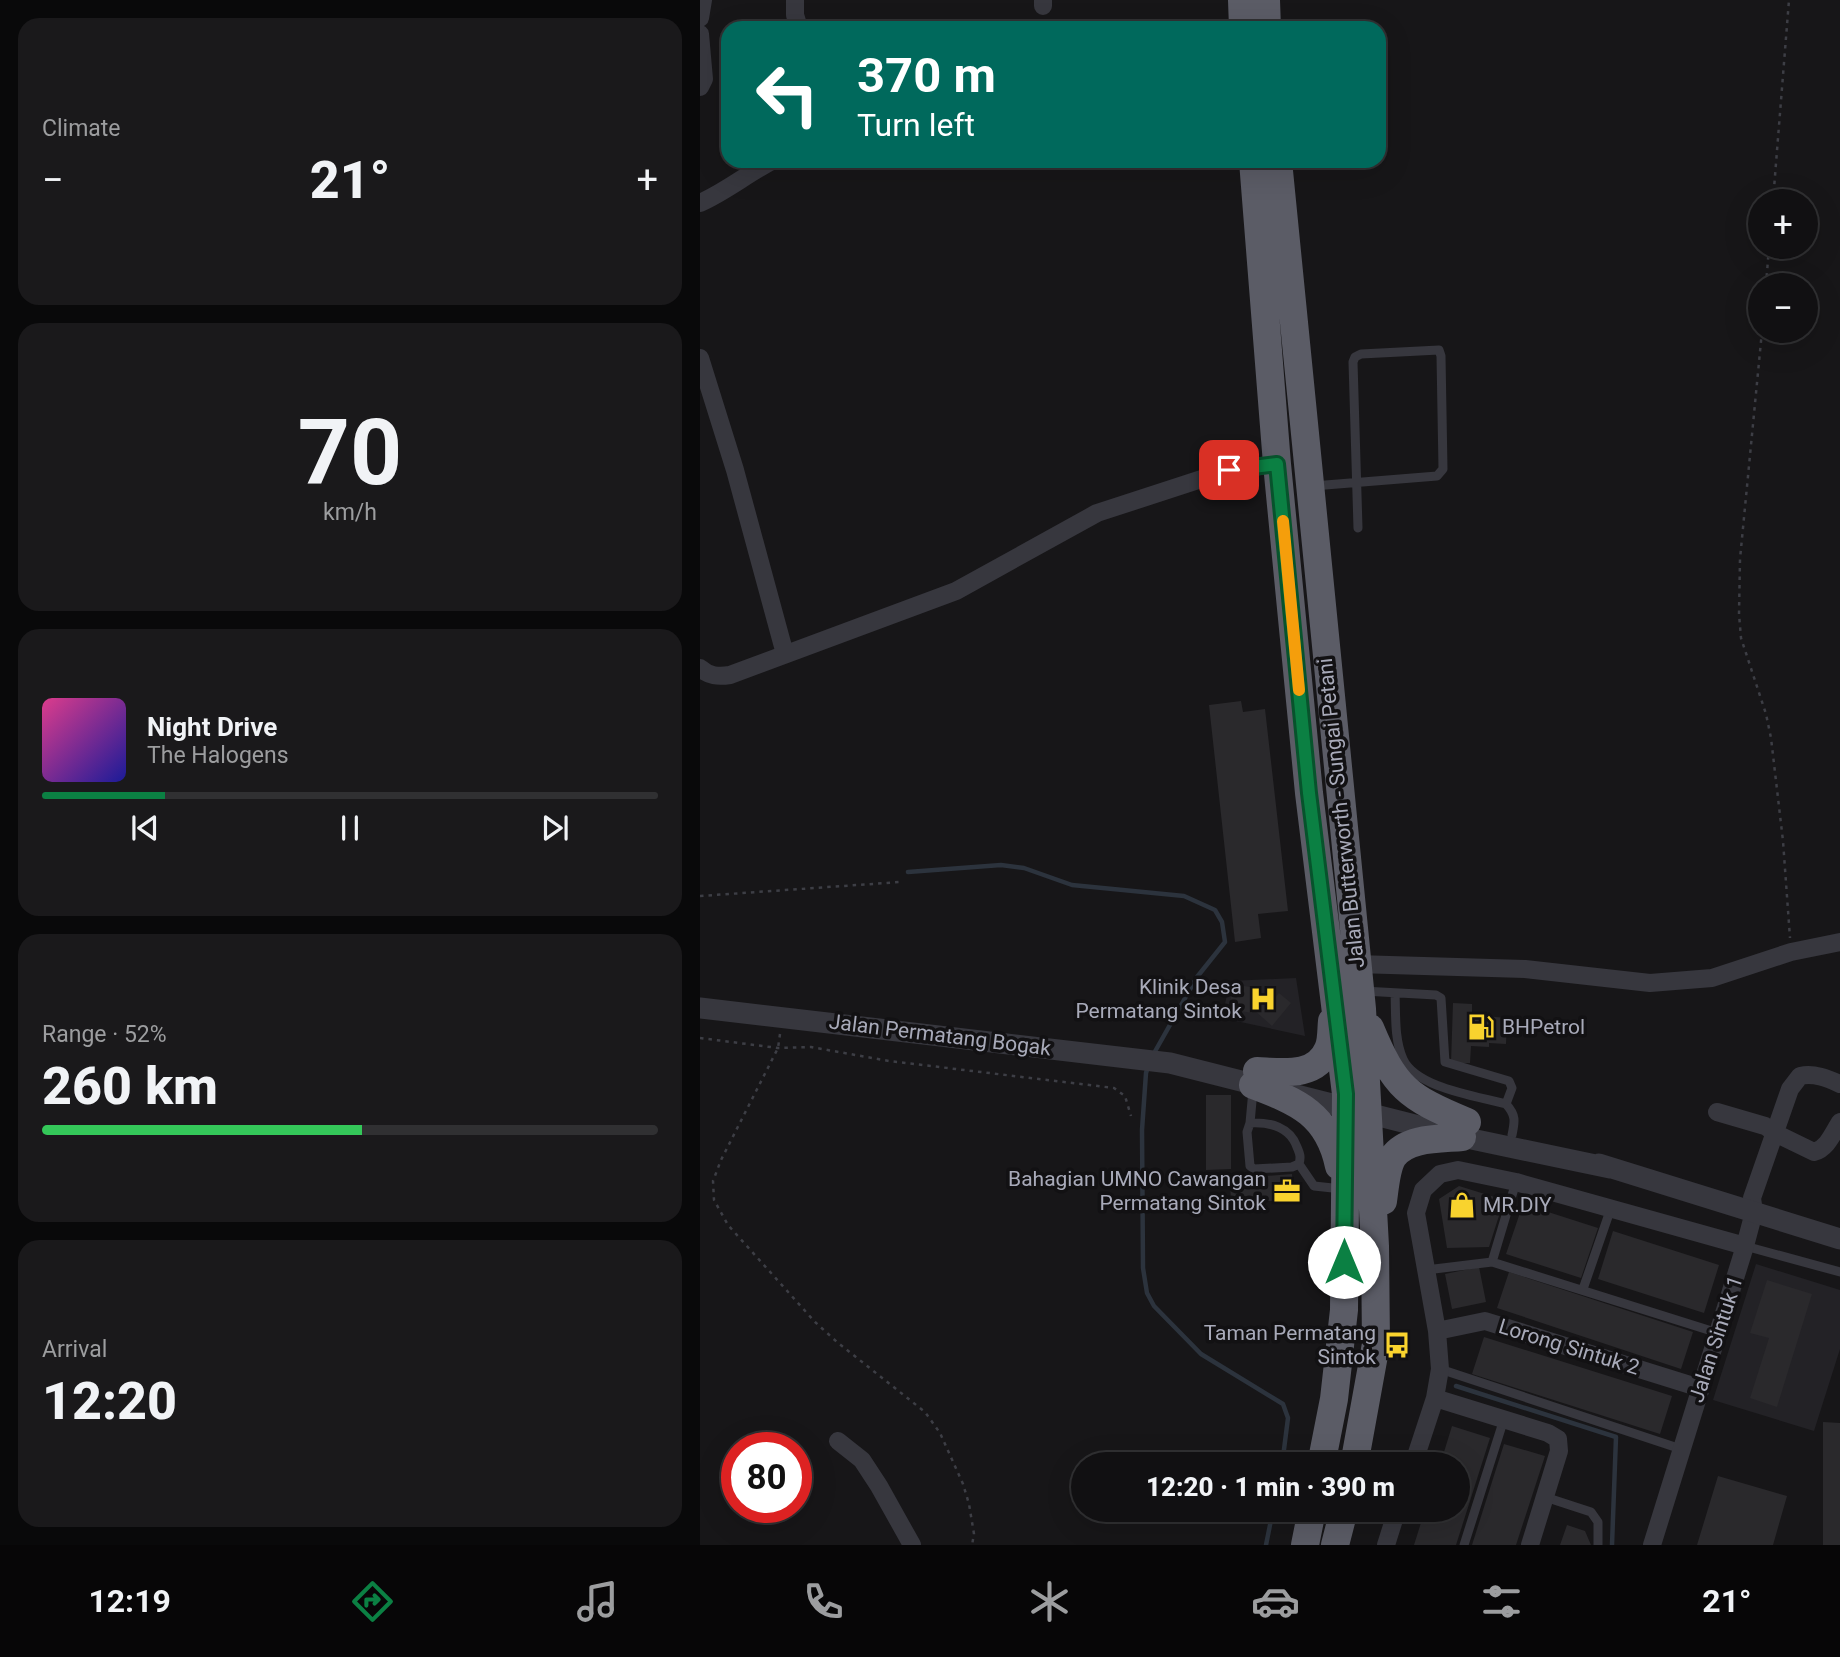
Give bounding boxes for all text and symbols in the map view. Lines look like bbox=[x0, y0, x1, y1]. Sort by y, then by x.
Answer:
text: 370 m bbox=[857, 47, 996, 104]
icon: left bbox=[742, 49, 833, 140]
text: Turn left bbox=[857, 106, 975, 144]
text: Climate bbox=[42, 115, 121, 142]
text: 21° bbox=[310, 150, 390, 211]
text: − bbox=[42, 158, 64, 202]
text: + bbox=[636, 158, 658, 202]
map controls bbox=[1748, 189, 1818, 343]
button: + bbox=[1748, 189, 1818, 259]
button: − bbox=[1748, 273, 1818, 343]
text: 70 bbox=[298, 400, 402, 506]
pin bbox=[1199, 440, 1259, 500]
icon: arrive bbox=[1210, 451, 1248, 489]
text: km/h bbox=[323, 499, 377, 526]
street label: Jalan Butterworth - Sungai Petani bbox=[1313, 657, 1369, 969]
text: Night Drive bbox=[147, 712, 277, 742]
text: The Halogens bbox=[147, 742, 289, 769]
icon: previous bbox=[126, 809, 164, 847]
icon: pause bbox=[331, 809, 369, 847]
icon: next bbox=[536, 809, 574, 847]
place label: Klinik Desa Permatang Sintok bbox=[1075, 975, 1242, 1023]
hospital icon: Klinik Desa Permatang Sintok bbox=[1248, 984, 1278, 1014]
street label: Jalan Permatang Bogak bbox=[828, 1009, 1053, 1061]
fuel station icon: BHPetrol bbox=[1466, 1012, 1496, 1042]
place label: BHPetrol bbox=[1502, 1015, 1585, 1039]
text: Range · 52% bbox=[42, 1021, 167, 1048]
text: 260 km bbox=[42, 1056, 218, 1117]
place label: Bahagian UMNO Cawangan Permatang Sintok bbox=[1008, 1167, 1266, 1215]
office icon: Bahagian UMNO Cawangan Permatang Sintok bbox=[1272, 1176, 1302, 1206]
shop icon: MR.DIY bbox=[1447, 1190, 1477, 1220]
place label: MR.DIY bbox=[1483, 1193, 1552, 1217]
position arrow bbox=[1307, 1225, 1381, 1299]
street label: Jalan Sintuk 1 bbox=[1684, 1273, 1748, 1405]
street label: Lorong Sintuk 2 bbox=[1496, 1314, 1643, 1380]
place label: Taman Permatang Sintok bbox=[1204, 1321, 1376, 1369]
bus stop icon: Taman Permatang Sintok bbox=[1382, 1330, 1412, 1360]
text: Arrival bbox=[42, 1336, 107, 1363]
text: 12:20 bbox=[42, 1371, 177, 1432]
speed limit sign: 80 bbox=[721, 1432, 812, 1523]
text: 12:20 · 1 min · 390 m bbox=[1146, 1472, 1395, 1502]
icon: directions bbox=[348, 1577, 397, 1626]
icon: music bbox=[573, 1577, 622, 1626]
icon: phone bbox=[799, 1577, 848, 1626]
icon: climate bbox=[1025, 1577, 1074, 1626]
icon: car bbox=[1251, 1577, 1300, 1626]
icon: filters bbox=[1477, 1577, 1526, 1626]
text: 12:19 bbox=[88, 1582, 171, 1620]
text: 21° bbox=[1702, 1582, 1752, 1620]

